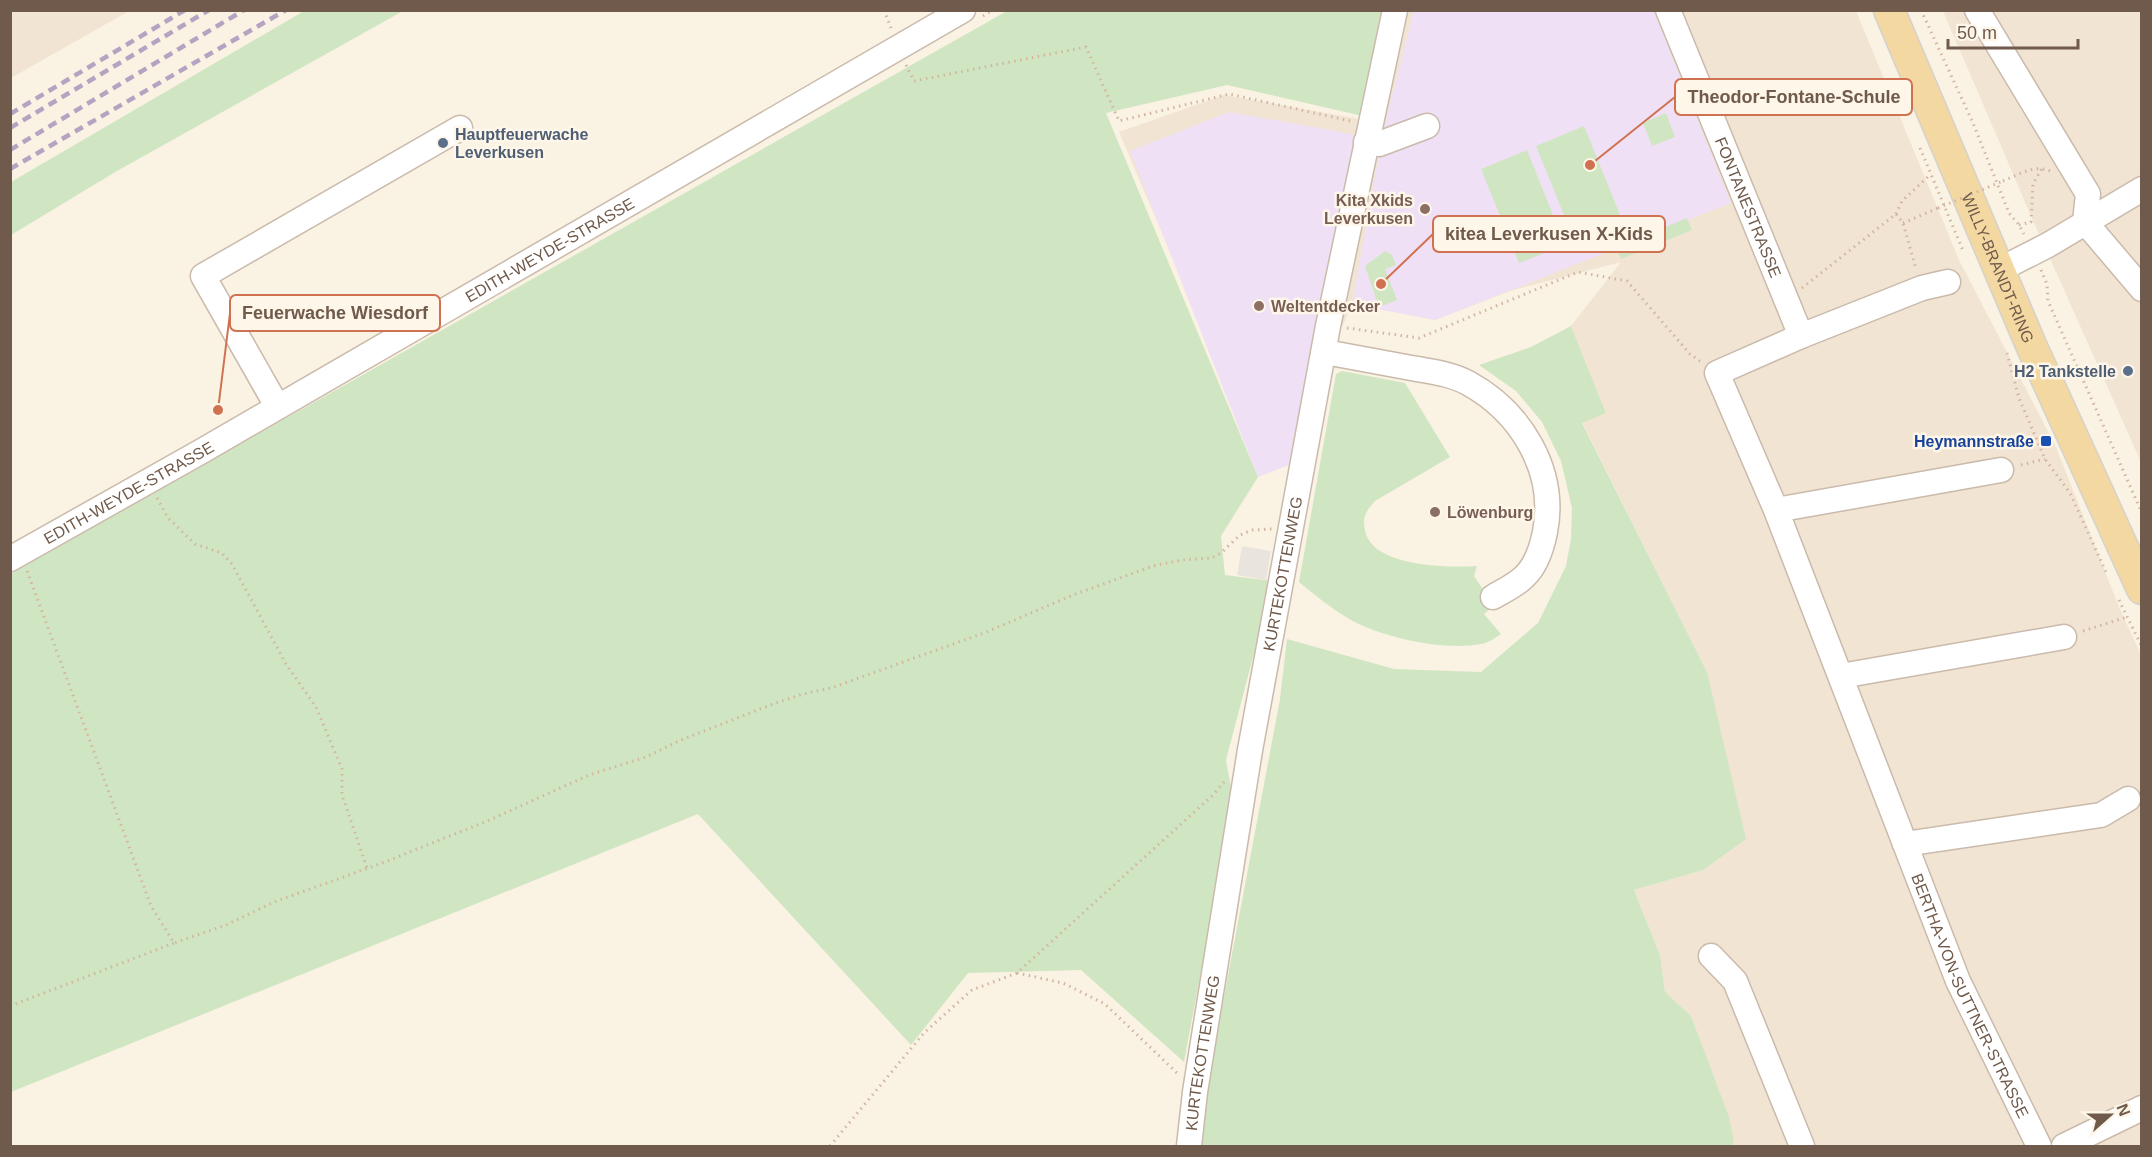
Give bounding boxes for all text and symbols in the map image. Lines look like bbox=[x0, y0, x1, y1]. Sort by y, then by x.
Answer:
scale bar bbox=[1948, 12, 2078, 50]
text: 50 m bbox=[1957, 23, 1997, 43]
callout: Theodor-Fontane-Schule bbox=[1675, 79, 1912, 115]
text: Theodor-Fontane-Schule bbox=[1688, 87, 1901, 107]
place label: Hauptfeuerwache Leverkusen bbox=[455, 126, 588, 161]
street label: FONTANESTRASSE bbox=[1712, 135, 1785, 280]
marker: Hauptfeuerwache Leverkusen bbox=[436, 136, 450, 150]
street label: WILLY-BRANDT-RING bbox=[1959, 190, 2038, 345]
place label: Kita Xkids Leverkusen bbox=[1324, 192, 1413, 227]
street label: EDITH-WEYDE-STRASSE bbox=[462, 194, 637, 305]
marker: Kita Xkids Leverkusen bbox=[1418, 202, 1432, 216]
callout: kitea Leverkusen X-Kids bbox=[1433, 216, 1665, 252]
text: kitea Leverkusen X-Kids bbox=[1445, 224, 1653, 244]
callout: Feuerwache Wiesdorf bbox=[230, 295, 440, 331]
place label: Weltentdecker bbox=[1271, 298, 1380, 315]
marker: Weltentdecker bbox=[1252, 299, 1266, 313]
text: Feuerwache Wiesdorf bbox=[242, 303, 429, 323]
place label: H2 Tankstelle bbox=[2014, 363, 2116, 380]
marker: H2 Tankstelle bbox=[2121, 364, 2135, 378]
place label: Heymannstraße bbox=[1914, 433, 2034, 450]
marker: Heymannstraße bbox=[2039, 434, 2053, 448]
street label: EDITH-WEYDE-STRASSE bbox=[41, 438, 216, 547]
street label: KURTEKOTTENWEG bbox=[1260, 495, 1305, 652]
place label: Löwenburg bbox=[1447, 504, 1533, 521]
marker: Löwenburg bbox=[1428, 505, 1442, 519]
street label: BERTHA-VON-SUTTNER-STRASSE bbox=[1909, 871, 2032, 1120]
street label: KURTEKOTTENWEG bbox=[1182, 974, 1222, 1132]
north arrow bbox=[2080, 1085, 2140, 1145]
text: N bbox=[2114, 1101, 2134, 1118]

